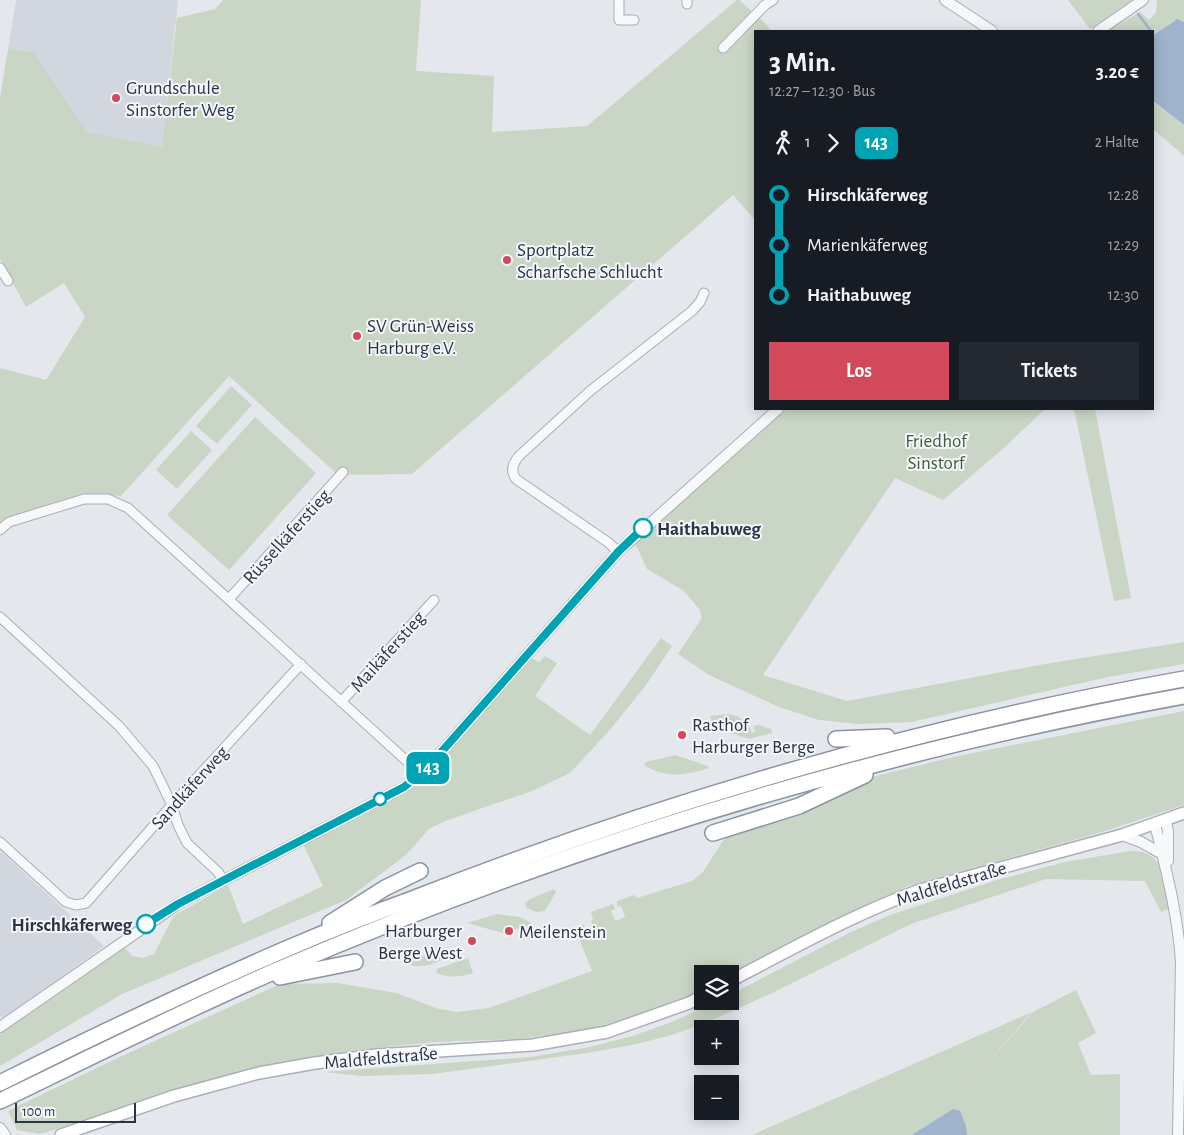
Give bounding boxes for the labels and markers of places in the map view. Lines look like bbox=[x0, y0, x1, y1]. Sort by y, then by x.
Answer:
place label: Grundschule Sinstorfer Weg bbox=[126, 79, 236, 120]
marker: Grundschule Sinstorfer Weg bbox=[110, 92, 122, 104]
place label: Sportplatz Scharfsche Schlucht bbox=[517, 241, 663, 282]
marker: Sportplatz Scharfsche Schlucht bbox=[501, 254, 513, 266]
place label: SV Grün-Weiss Harburg e.V. bbox=[367, 317, 474, 358]
marker: SV Grün-Weiss Harburg e.V. bbox=[351, 330, 363, 342]
marker: Haithabuweg bbox=[633, 518, 653, 538]
place label: Haithabuweg bbox=[657, 520, 761, 539]
place label: Rasthof Harburger Berge bbox=[692, 716, 815, 757]
marker: Rasthof Harburger Berge bbox=[676, 729, 688, 741]
unlabelled marker bbox=[373, 792, 387, 806]
marker: Hirschkäferweg bbox=[136, 914, 156, 934]
place label: Hirschkäferweg bbox=[11, 916, 132, 935]
place label: Harburger Berge West bbox=[378, 922, 462, 963]
place label: Meilenstein bbox=[519, 923, 606, 942]
marker: Meilenstein bbox=[503, 925, 515, 937]
marker: Harburger Berge West bbox=[466, 935, 478, 947]

